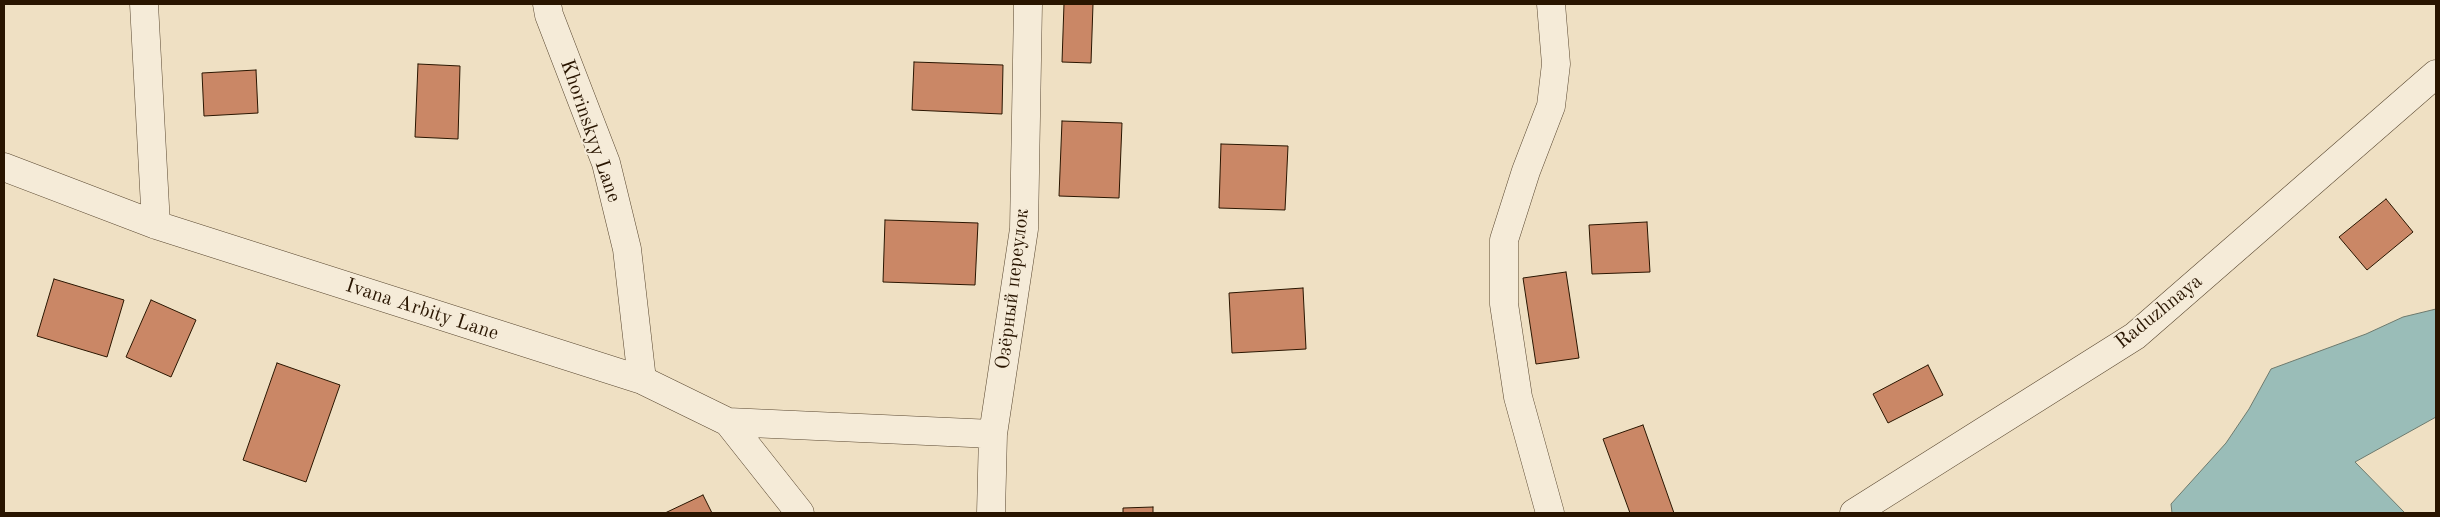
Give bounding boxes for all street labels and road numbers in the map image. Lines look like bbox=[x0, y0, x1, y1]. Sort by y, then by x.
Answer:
street label: Khorinskyy Lane bbox=[554, 56, 626, 206]
street label: Озёрный переулок bbox=[991, 207, 1035, 371]
street label: Raduzhnaya bbox=[2111, 270, 2207, 354]
street label: Ivana Arbity Lane bbox=[342, 274, 502, 346]

